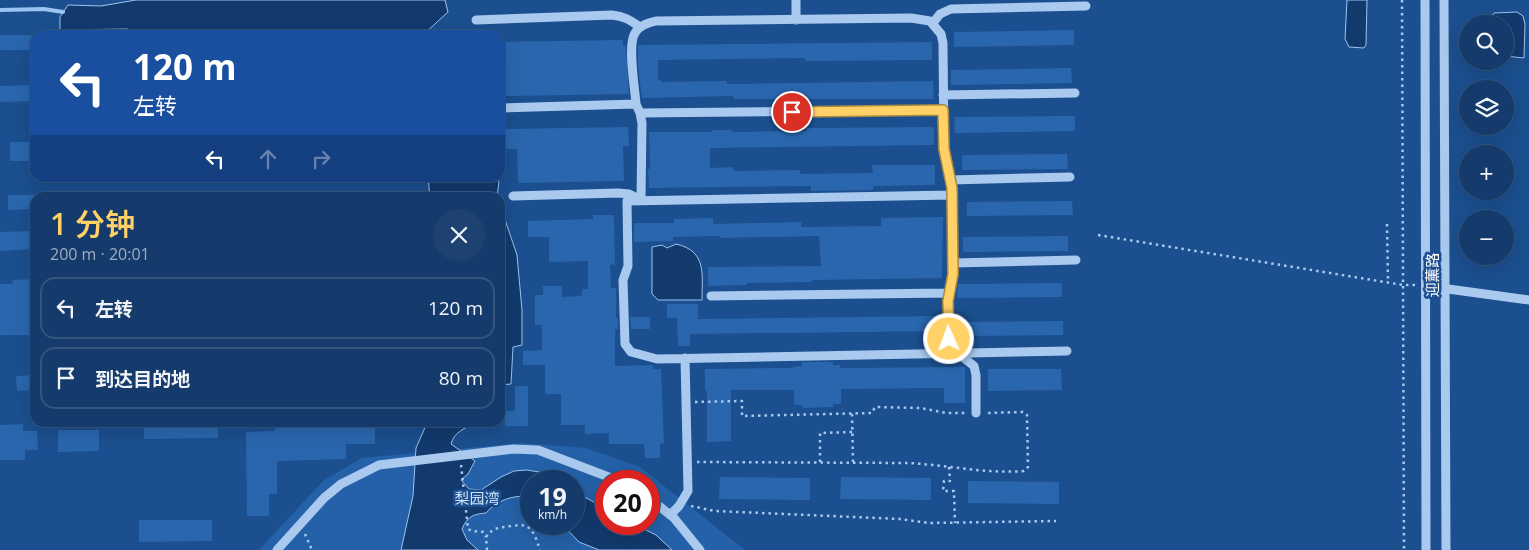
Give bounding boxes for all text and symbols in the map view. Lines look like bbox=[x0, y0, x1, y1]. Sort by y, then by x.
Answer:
map controls bbox=[1459, 15, 1514, 265]
button: search bbox=[1459, 15, 1514, 70]
text: 120 m bbox=[133, 43, 237, 90]
icon: left bbox=[50, 50, 115, 115]
button: layers bbox=[1459, 80, 1514, 135]
text: 左转 bbox=[133, 90, 177, 120]
pin bbox=[771, 91, 813, 133]
icon: arrive bbox=[778, 98, 806, 126]
icon: left bbox=[201, 145, 229, 173]
icon: ahead bbox=[254, 145, 282, 173]
icon: right bbox=[307, 145, 335, 173]
button: + bbox=[1459, 145, 1514, 200]
text: 1 分钟 bbox=[50, 203, 135, 244]
button: close bbox=[433, 209, 485, 261]
button: − bbox=[1459, 210, 1514, 265]
text: 200 m · 20:01 bbox=[50, 243, 150, 265]
street label: 迎薰路 bbox=[1422, 252, 1442, 298]
icon: left bbox=[52, 294, 80, 322]
text: 120 m bbox=[428, 295, 483, 321]
text: 左转 bbox=[95, 296, 133, 322]
position arrow bbox=[922, 312, 974, 364]
icon: arrive bbox=[52, 364, 80, 392]
text: 80 m bbox=[439, 365, 483, 391]
text: 到达目的地 bbox=[95, 366, 190, 392]
speed limit sign: 20 bbox=[595, 470, 660, 535]
text: 19 bbox=[538, 479, 567, 513]
park label: 梨园湾 bbox=[454, 488, 500, 508]
text: km/h bbox=[538, 506, 567, 523]

